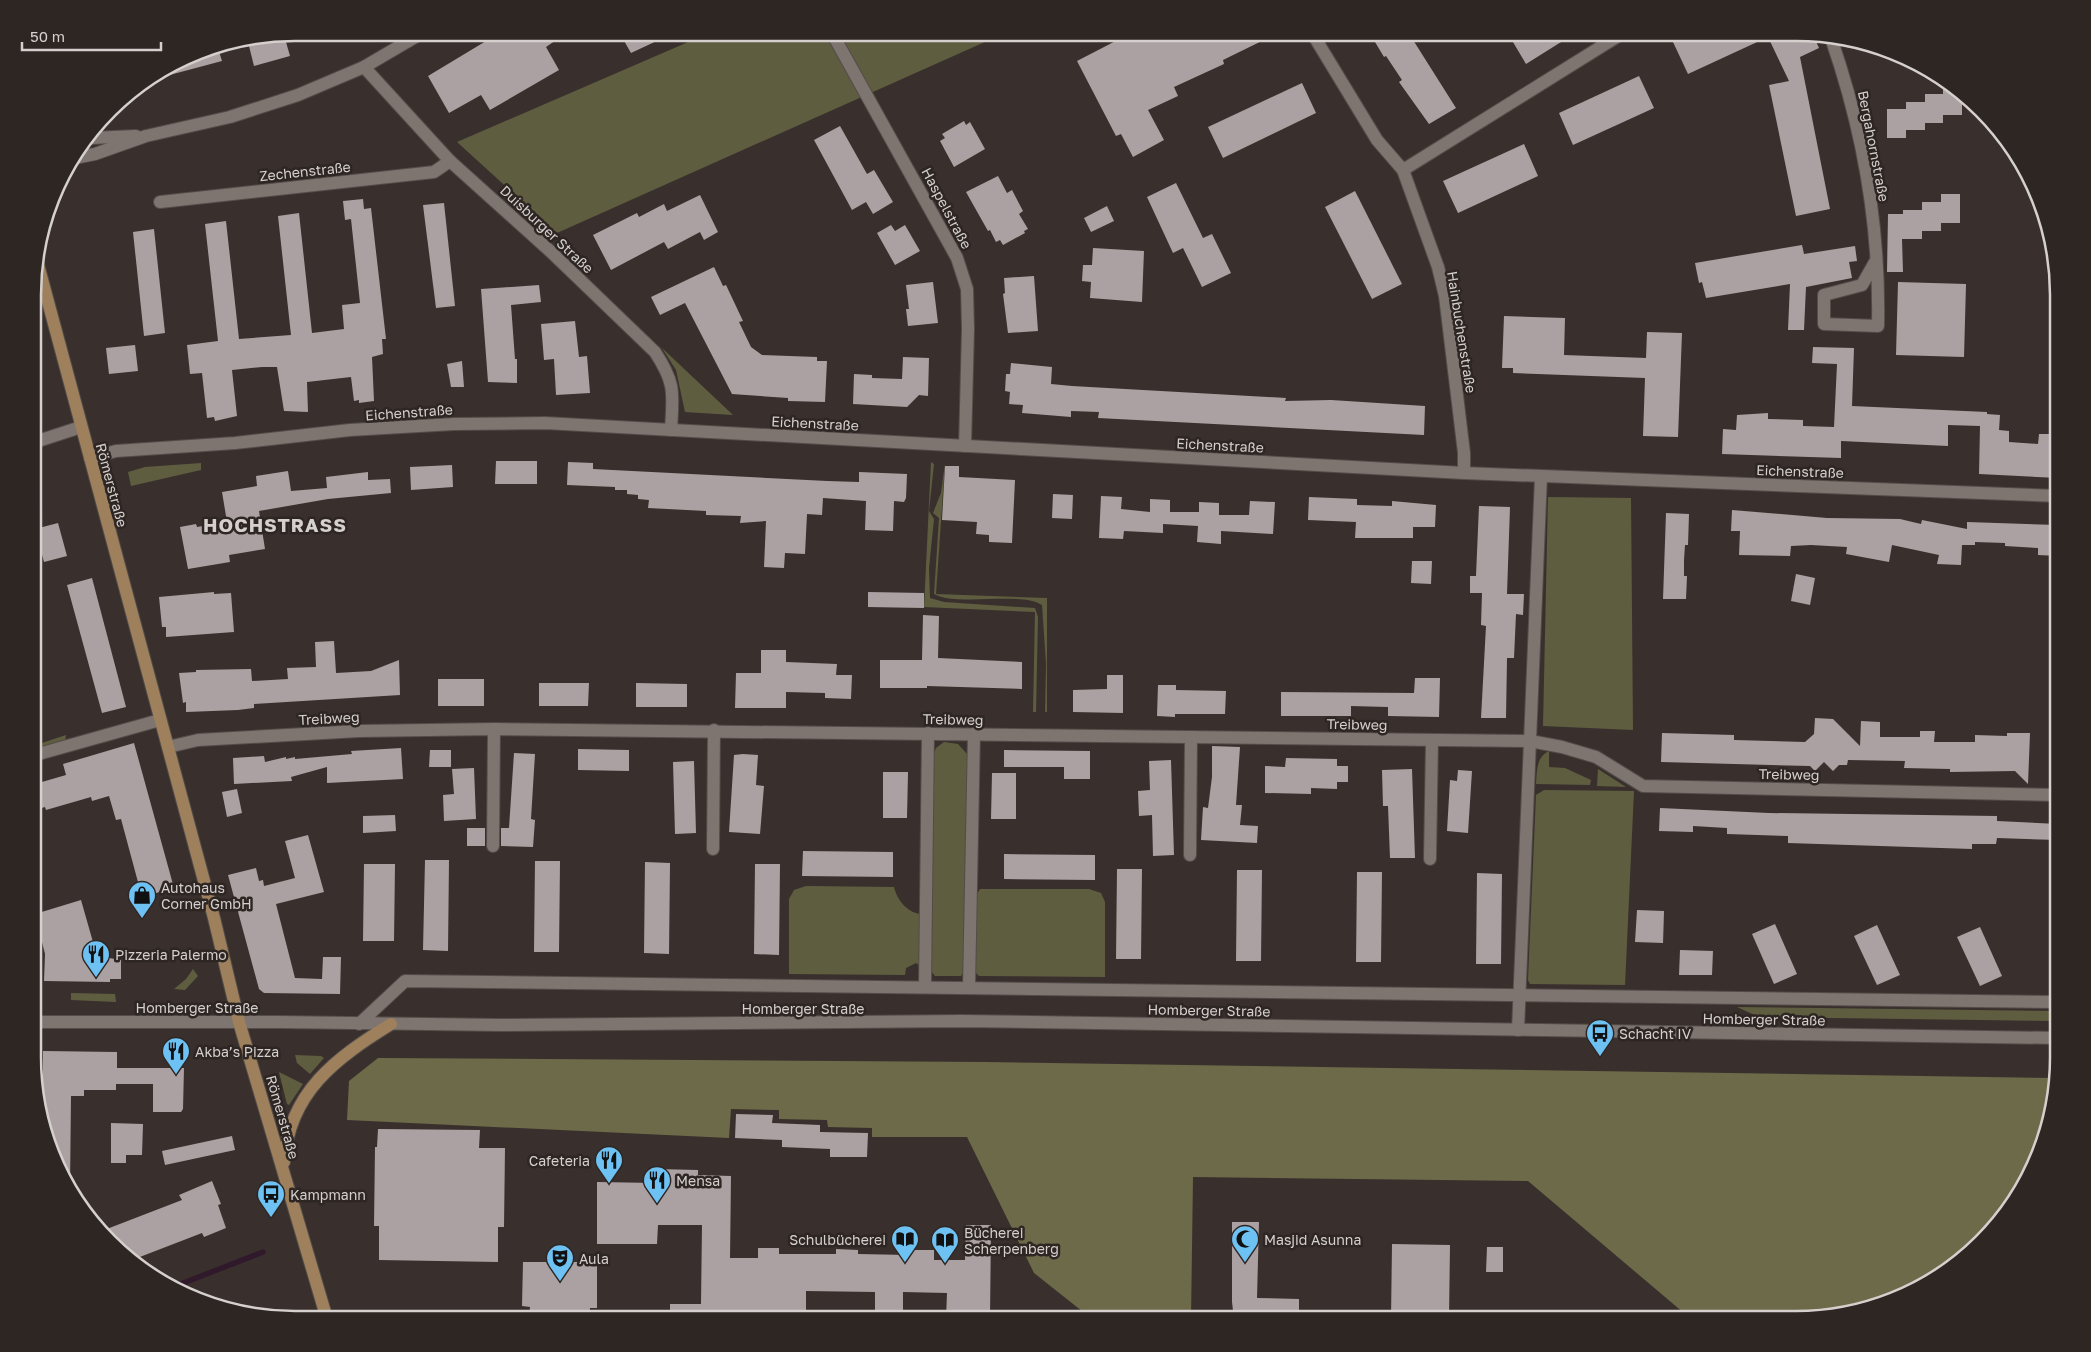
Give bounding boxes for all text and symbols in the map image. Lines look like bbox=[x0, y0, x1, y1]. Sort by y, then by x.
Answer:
scale bar bbox=[22, 20, 161, 52]
text: 50 m bbox=[30, 27, 65, 45]
street label: Bergahornstraße bbox=[1855, 89, 1893, 203]
street label: Zechenstraße bbox=[259, 158, 351, 184]
street label: Haspelstraße bbox=[918, 164, 976, 252]
street label: Duisburger Straße bbox=[497, 181, 597, 277]
street label: Hainbuchenstraße bbox=[1444, 270, 1480, 394]
street label: Eichenstraße bbox=[365, 400, 453, 424]
street label: Eichenstraße bbox=[771, 412, 859, 434]
street label: Eichenstraße bbox=[1176, 434, 1264, 456]
street label: Römerstraße bbox=[93, 441, 131, 529]
street label: Eichenstraße bbox=[1756, 461, 1844, 481]
district label: HOCHSTRASS bbox=[203, 513, 347, 536]
street label: Treibweg bbox=[298, 708, 360, 728]
street label: Treibweg bbox=[922, 710, 984, 728]
street label: Treibweg bbox=[1326, 715, 1388, 733]
street label: Treibweg bbox=[1758, 765, 1820, 783]
place label: Autohaus Corner GmbH bbox=[161, 879, 252, 912]
shop icon: Autohaus Corner GmbH bbox=[127, 880, 157, 919]
restaurant icon: Pizzeria Palermo bbox=[81, 939, 111, 978]
place label: Pizzeria Palermo bbox=[115, 946, 227, 963]
street label: Homberger Straße bbox=[136, 999, 258, 1016]
street label: Homberger Straße bbox=[742, 1000, 864, 1017]
street label: Homberger Straße bbox=[1147, 1000, 1271, 1020]
street label: Homberger Straße bbox=[1702, 1009, 1826, 1029]
bus stop icon: Schacht IV bbox=[1585, 1018, 1615, 1057]
place label: Schacht IV bbox=[1619, 1025, 1692, 1042]
restaurant icon: Akba’s Pizza bbox=[161, 1036, 191, 1075]
place label: Akba’s Pizza bbox=[195, 1043, 279, 1060]
street label: Römerstraße bbox=[263, 1073, 303, 1161]
restaurant icon: Cafeteria bbox=[594, 1145, 624, 1184]
place label: Cafeteria bbox=[529, 1152, 590, 1169]
restaurant icon: Mensa bbox=[642, 1165, 672, 1204]
place label: Mensa bbox=[676, 1172, 720, 1189]
bus stop icon: Kampmann bbox=[256, 1179, 286, 1218]
place label: Kampmann bbox=[290, 1186, 366, 1203]
library icon: Schulbücherei bbox=[890, 1224, 920, 1263]
place label: Bücherei Scherpenberg bbox=[964, 1224, 1059, 1257]
mosque icon: Masjid Asunna bbox=[1230, 1224, 1260, 1263]
library icon: Bücherei Scherpenberg bbox=[930, 1225, 960, 1264]
place label: Schulbücherei bbox=[789, 1231, 886, 1248]
place label: Masjid Asunna bbox=[1264, 1231, 1361, 1248]
theatre icon: Aula bbox=[545, 1243, 575, 1282]
place label: Aula bbox=[579, 1250, 609, 1267]

